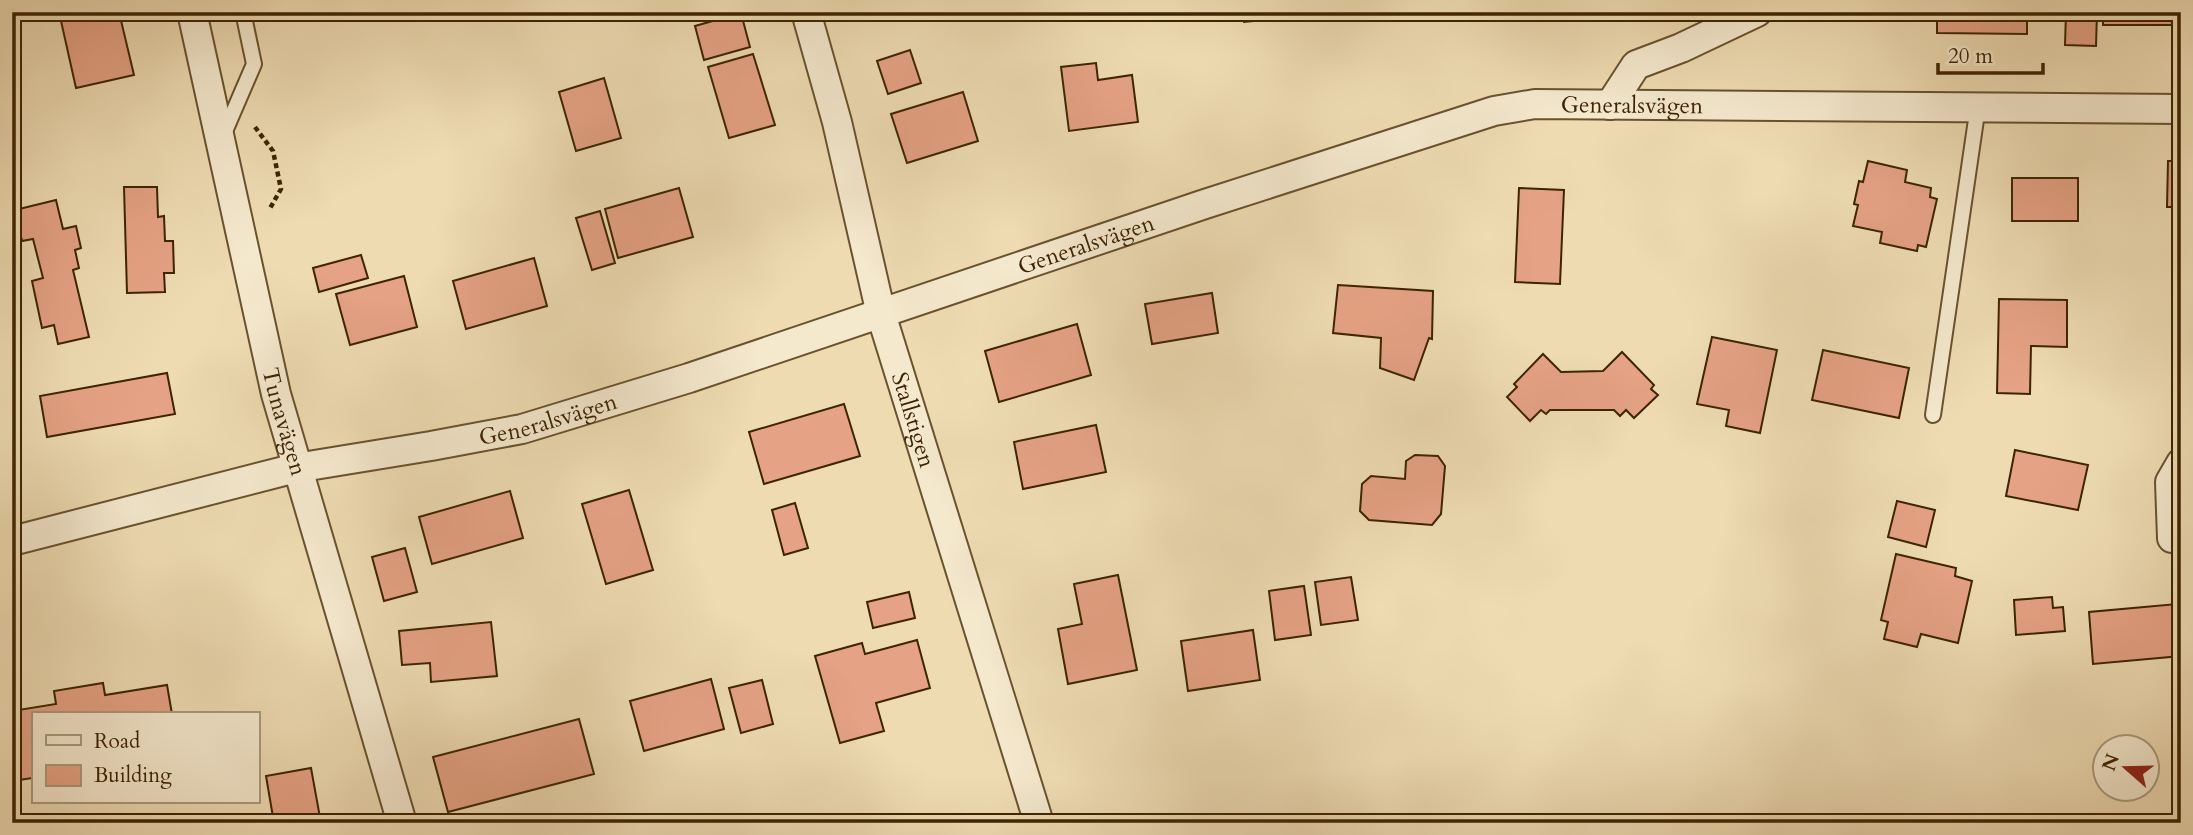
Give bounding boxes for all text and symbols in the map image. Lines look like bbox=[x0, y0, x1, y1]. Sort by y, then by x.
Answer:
scale bar bbox=[1938, 32, 2042, 76]
text: 20 m bbox=[1948, 42, 1993, 71]
street label: Generalsvägen bbox=[1561, 89, 1703, 121]
street label: Generalsvägen bbox=[1013, 207, 1158, 282]
street label: Tunavägen bbox=[255, 365, 315, 479]
street label: Stallstigen bbox=[884, 368, 943, 471]
street label: Generalsvägen bbox=[476, 385, 621, 452]
legend bbox=[32, 712, 259, 804]
text: Road bbox=[94, 727, 140, 756]
north arrow bbox=[2092, 734, 2162, 804]
text: N bbox=[2096, 750, 2126, 775]
text: Building bbox=[94, 761, 172, 790]

